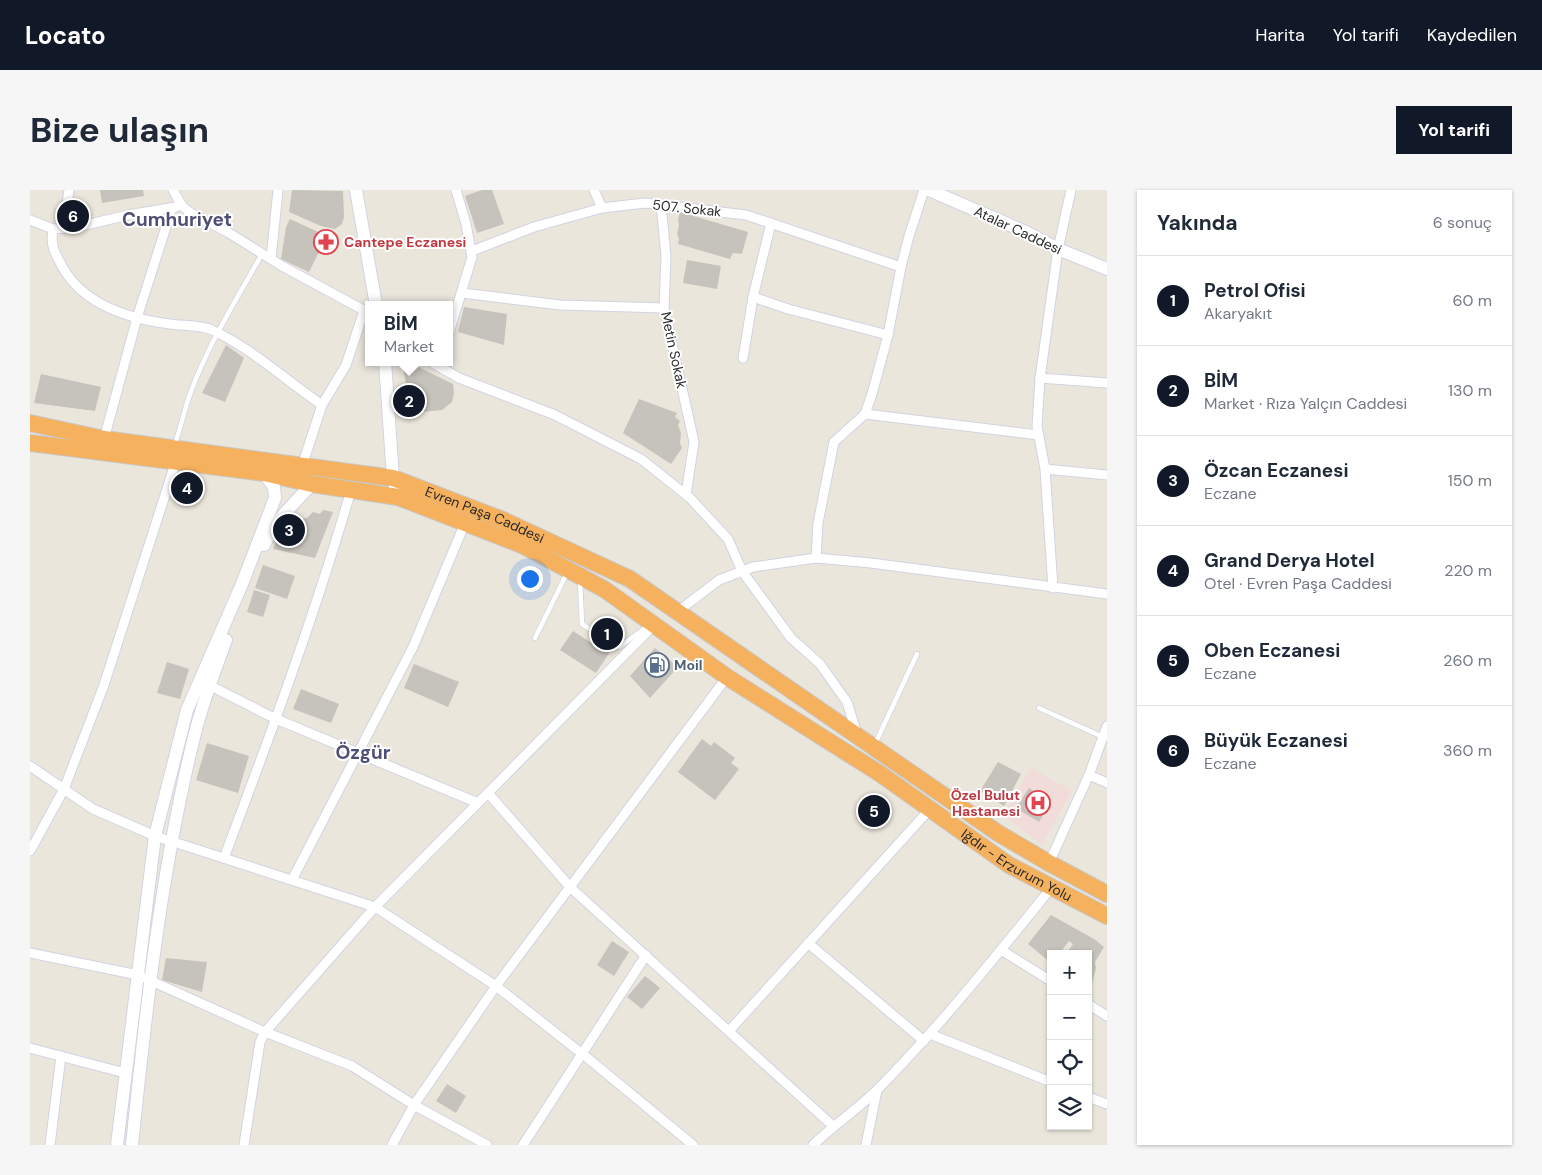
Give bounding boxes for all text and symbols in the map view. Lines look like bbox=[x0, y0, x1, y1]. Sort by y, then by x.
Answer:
text: Locato bbox=[25, 20, 106, 51]
text: Harita bbox=[1255, 23, 1305, 47]
text: Yol tarifi bbox=[1333, 23, 1399, 47]
text: Kaydedilen bbox=[1427, 23, 1517, 47]
button: Yol tarifi bbox=[1396, 106, 1512, 154]
text: Bize ulaşın bbox=[30, 107, 209, 153]
street label: 507. Sokak bbox=[652, 195, 722, 221]
pin: 6 bbox=[57, 197, 89, 235]
street label: Atalar Caddesi bbox=[971, 202, 1065, 258]
district label: Cumhuriyet bbox=[122, 207, 232, 232]
text: Yakında bbox=[1157, 209, 1238, 237]
text: 6 sonuç bbox=[1433, 212, 1492, 233]
pharmacy icon: Cantepe Eczanesi bbox=[313, 229, 339, 255]
place label: Cantepe Eczanesi bbox=[344, 233, 466, 251]
text: Petrol Ofisi bbox=[1204, 278, 1306, 303]
text: 1 bbox=[1170, 290, 1176, 311]
text: 60 m bbox=[1452, 290, 1492, 311]
popup bbox=[365, 301, 453, 366]
text: Akaryakıt bbox=[1204, 303, 1272, 324]
street label: Metin Sokak bbox=[657, 310, 691, 390]
text: BİM bbox=[384, 311, 418, 336]
text: Market bbox=[384, 336, 434, 357]
text: BİM bbox=[1204, 368, 1238, 393]
text: 2 bbox=[1168, 380, 1178, 401]
text: 130 m bbox=[1448, 380, 1492, 401]
pin: 2 bbox=[393, 382, 425, 420]
text: Market · Rıza Yalçın Caddesi bbox=[1204, 393, 1407, 414]
text: Özcan Eczanesi bbox=[1204, 458, 1348, 483]
pin: 4 bbox=[171, 469, 203, 507]
text: 3 bbox=[1168, 470, 1178, 491]
text: 150 m bbox=[1448, 470, 1492, 491]
street label: Evren Paşa Caddesi bbox=[423, 482, 547, 547]
text: Eczane bbox=[1204, 483, 1257, 504]
pin: 3 bbox=[273, 511, 305, 549]
text: Grand Derya Hotel bbox=[1204, 548, 1375, 573]
text: 4 bbox=[1168, 560, 1178, 581]
text: 220 m bbox=[1444, 560, 1492, 581]
your location bbox=[517, 566, 543, 592]
text: Otel · Evren Paşa Caddesi bbox=[1204, 573, 1392, 594]
pin: 1 bbox=[591, 615, 623, 653]
text: Oben Eczanesi bbox=[1204, 638, 1340, 663]
text: 5 bbox=[1168, 650, 1178, 671]
text: 260 m bbox=[1443, 650, 1492, 671]
fuel station icon: Moil bbox=[644, 652, 670, 678]
place label: Moil bbox=[674, 656, 702, 674]
text: Eczane bbox=[1204, 663, 1257, 684]
text: Büyük Eczanesi bbox=[1204, 728, 1348, 753]
district label: Özgür bbox=[335, 740, 391, 765]
text: 6 bbox=[1168, 740, 1178, 761]
text: 360 m bbox=[1443, 740, 1492, 761]
text: Eczane bbox=[1204, 753, 1257, 774]
place label: Özel Bulut Hastanesi bbox=[951, 786, 1020, 820]
hospital icon: Özel Bulut Hastanesi bbox=[1025, 790, 1051, 816]
pin: 5 bbox=[858, 792, 890, 830]
street label: Iğdır - Erzurum Yolu bbox=[958, 825, 1075, 905]
map controls bbox=[1047, 950, 1092, 1130]
button: + bbox=[1047, 950, 1092, 995]
button: − bbox=[1047, 995, 1092, 1040]
button: locate bbox=[1047, 1040, 1092, 1085]
button: layers bbox=[1047, 1085, 1092, 1130]

